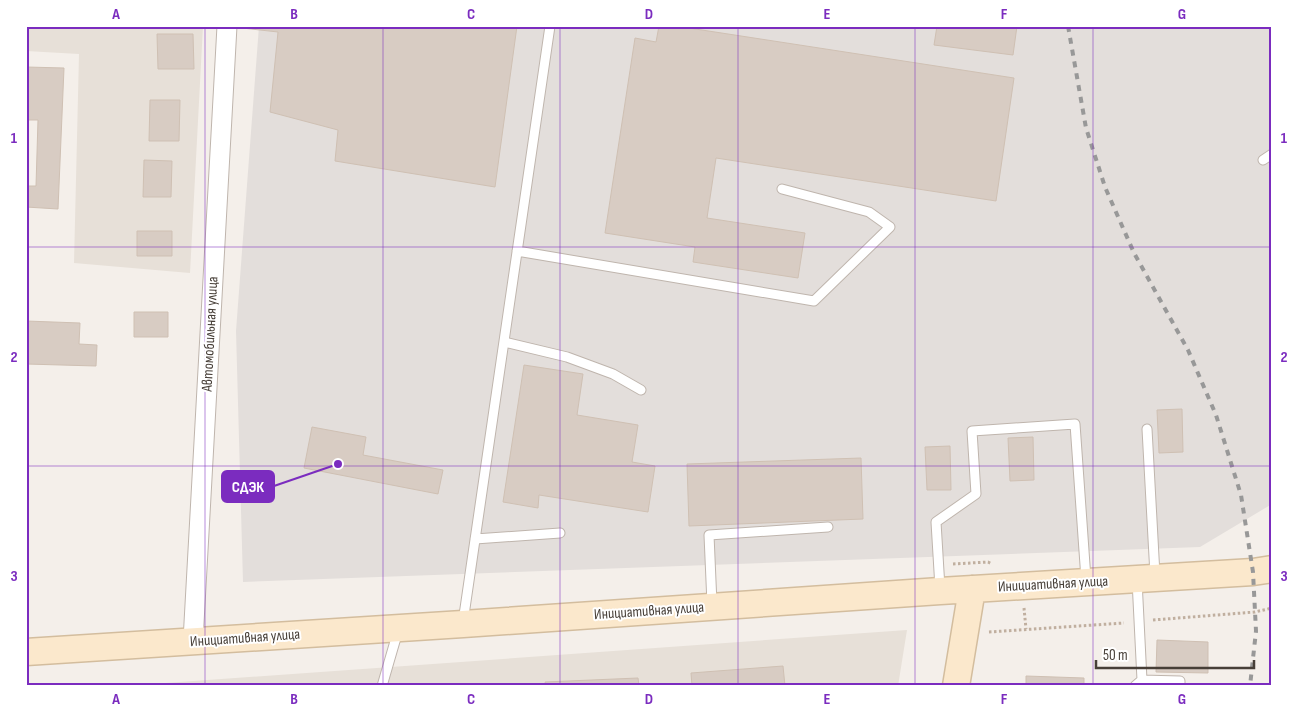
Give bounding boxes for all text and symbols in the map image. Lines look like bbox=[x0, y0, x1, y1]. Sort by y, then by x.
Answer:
text: A bbox=[111, 5, 120, 24]
text: B bbox=[290, 5, 298, 24]
text: C bbox=[467, 5, 475, 24]
text: D bbox=[645, 5, 653, 24]
text: E bbox=[824, 5, 831, 24]
text: F bbox=[1001, 5, 1008, 24]
text: G bbox=[1178, 5, 1186, 24]
text: 1 bbox=[11, 129, 18, 148]
text: 1 bbox=[1281, 129, 1288, 148]
street label: Автомобильная улица bbox=[197, 276, 223, 393]
text: 2 bbox=[10, 348, 18, 367]
text: 2 bbox=[1280, 348, 1288, 367]
callout: СДЭК bbox=[222, 471, 274, 502]
text: СДЭК bbox=[232, 478, 264, 497]
text: 3 bbox=[10, 567, 18, 586]
text: 3 bbox=[1280, 567, 1288, 586]
street label: Инициативная улица bbox=[997, 572, 1109, 596]
street label: Инициативная улица bbox=[593, 598, 705, 624]
street label: Инициативная улица bbox=[189, 625, 301, 651]
scale bar bbox=[1096, 637, 1253, 669]
text: 50 m bbox=[1103, 646, 1128, 665]
text: A bbox=[111, 690, 120, 709]
text: B bbox=[290, 690, 298, 709]
text: C bbox=[467, 690, 475, 709]
text: D bbox=[645, 690, 653, 709]
text: E bbox=[824, 690, 831, 709]
text: F bbox=[1001, 690, 1008, 709]
text: G bbox=[1178, 690, 1186, 709]

